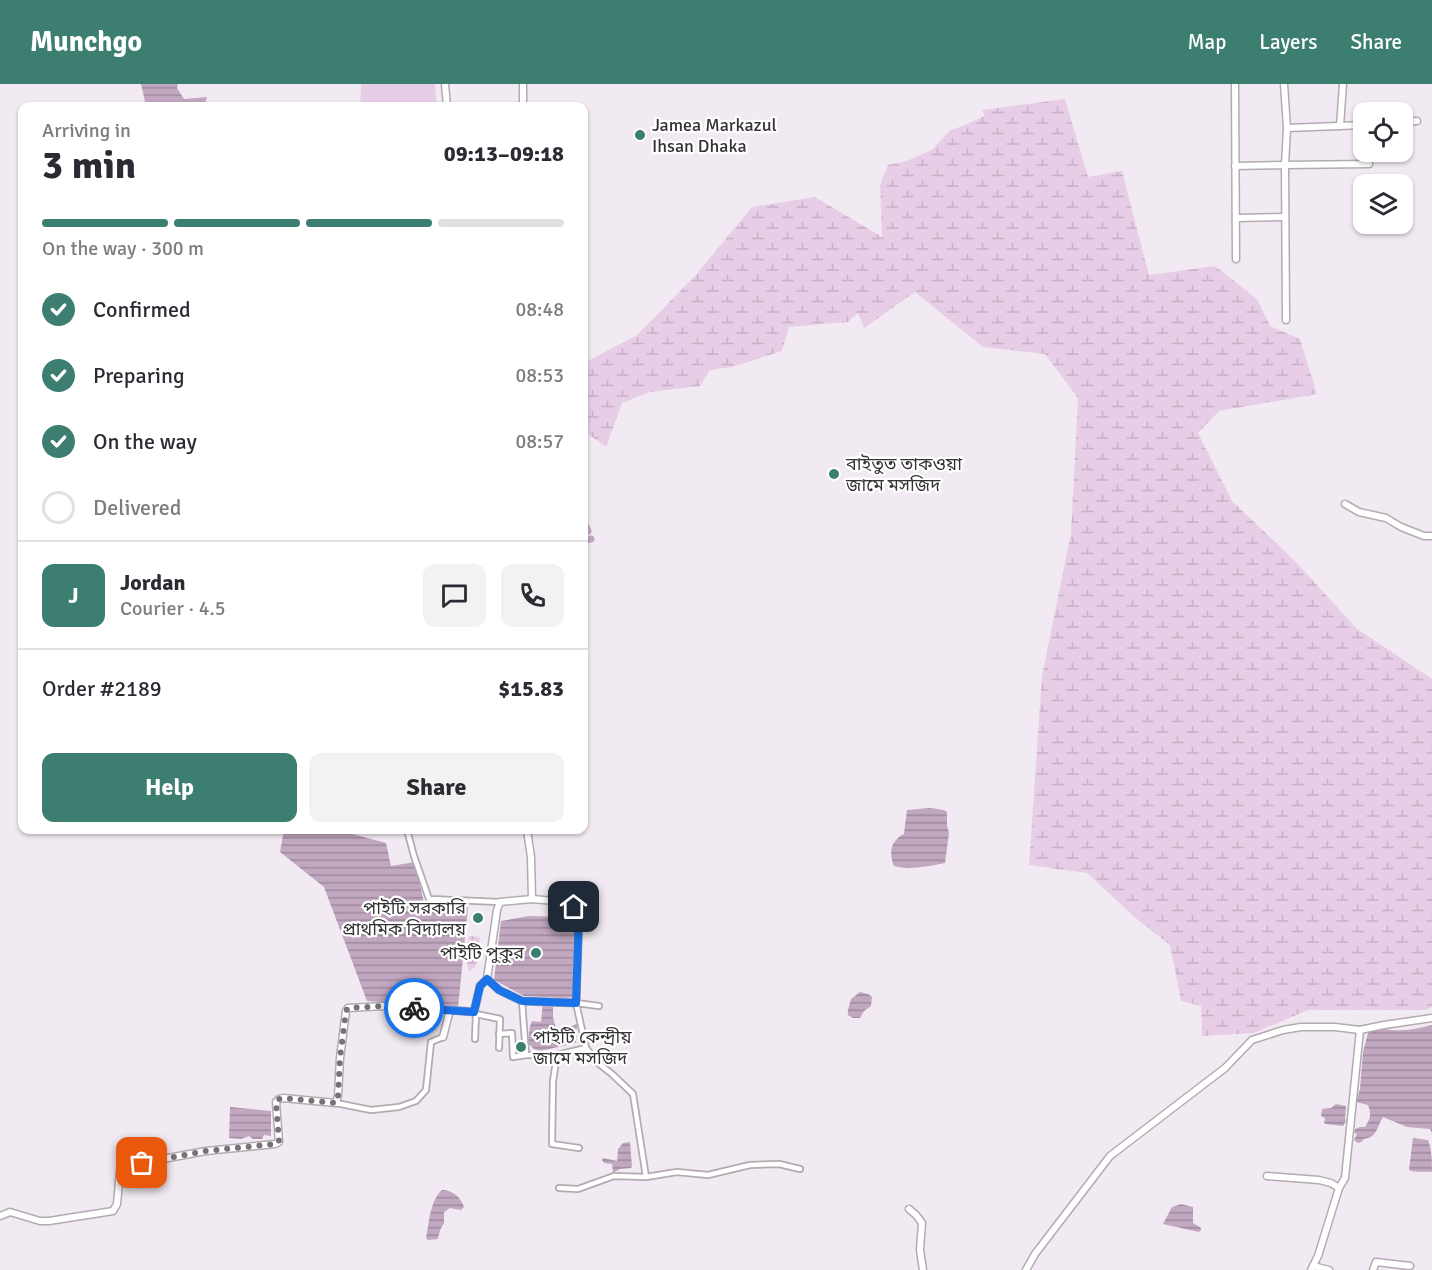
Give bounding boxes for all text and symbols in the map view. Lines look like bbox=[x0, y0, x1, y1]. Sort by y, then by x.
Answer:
text: Munchgo bbox=[30, 25, 142, 59]
text: Map bbox=[1188, 29, 1226, 55]
text: Layers bbox=[1259, 29, 1317, 55]
text: Share bbox=[1350, 29, 1402, 55]
map controls bbox=[1353, 102, 1413, 234]
button: locate bbox=[1353, 102, 1413, 162]
place label: Jamea Markazul Ihsan Dhaka bbox=[652, 114, 777, 157]
text: Arriving in bbox=[42, 118, 131, 143]
marker: Jamea Markazul Ihsan Dhaka bbox=[633, 128, 647, 142]
text: 09:13–09:18 bbox=[444, 140, 564, 167]
text: 3 min bbox=[42, 141, 136, 189]
button: layers bbox=[1353, 174, 1413, 234]
text: On the way · 300 m bbox=[42, 236, 204, 261]
icon: check bbox=[42, 293, 75, 326]
text: Confirmed bbox=[93, 296, 191, 323]
text: 08:48 bbox=[515, 297, 564, 322]
icon: check bbox=[42, 359, 75, 392]
text: Preparing bbox=[93, 362, 185, 389]
text: 08:53 bbox=[515, 363, 564, 388]
icon: check bbox=[42, 425, 75, 458]
text: On the way bbox=[93, 428, 197, 455]
text: 08:57 bbox=[515, 429, 564, 454]
place label: বাইতুত তাকওয়া জামে মসজিদ bbox=[845, 453, 962, 496]
marker: বাইতুত তাকওয়া জামে মসজিদ bbox=[827, 467, 841, 481]
text: Delivered bbox=[93, 494, 181, 521]
button: chat bbox=[423, 564, 486, 627]
button: phone bbox=[501, 564, 564, 627]
text: Jordan bbox=[120, 569, 186, 596]
text: J bbox=[68, 582, 79, 609]
text: Courier · 4.5 bbox=[120, 596, 226, 621]
text: Order #2189 bbox=[42, 675, 162, 702]
text: $15.83 bbox=[498, 675, 564, 702]
button: Help bbox=[42, 753, 297, 822]
button: Share bbox=[309, 753, 564, 822]
pin bbox=[548, 881, 599, 932]
icon: home bbox=[557, 890, 590, 923]
place label: পাইটি সরকারি প্রাথমিক বিদ্যালয় bbox=[342, 897, 467, 940]
marker: পাইটি সরকারি প্রাথমিক বিদ্যালয় bbox=[471, 911, 485, 925]
place label: পাইটি পুকুর bbox=[440, 942, 524, 964]
marker: পাইটি পুকুর bbox=[529, 946, 543, 960]
courier bbox=[384, 978, 444, 1038]
icon: bike bbox=[398, 992, 431, 1025]
place label: পাইটি কেন্দ্রীয় জামে মসজিদ bbox=[532, 1026, 632, 1069]
marker: পাইটি কেন্দ্রীয় জামে মসজিদ bbox=[514, 1040, 528, 1054]
pin bbox=[116, 1137, 167, 1188]
icon: bag bbox=[125, 1146, 158, 1179]

